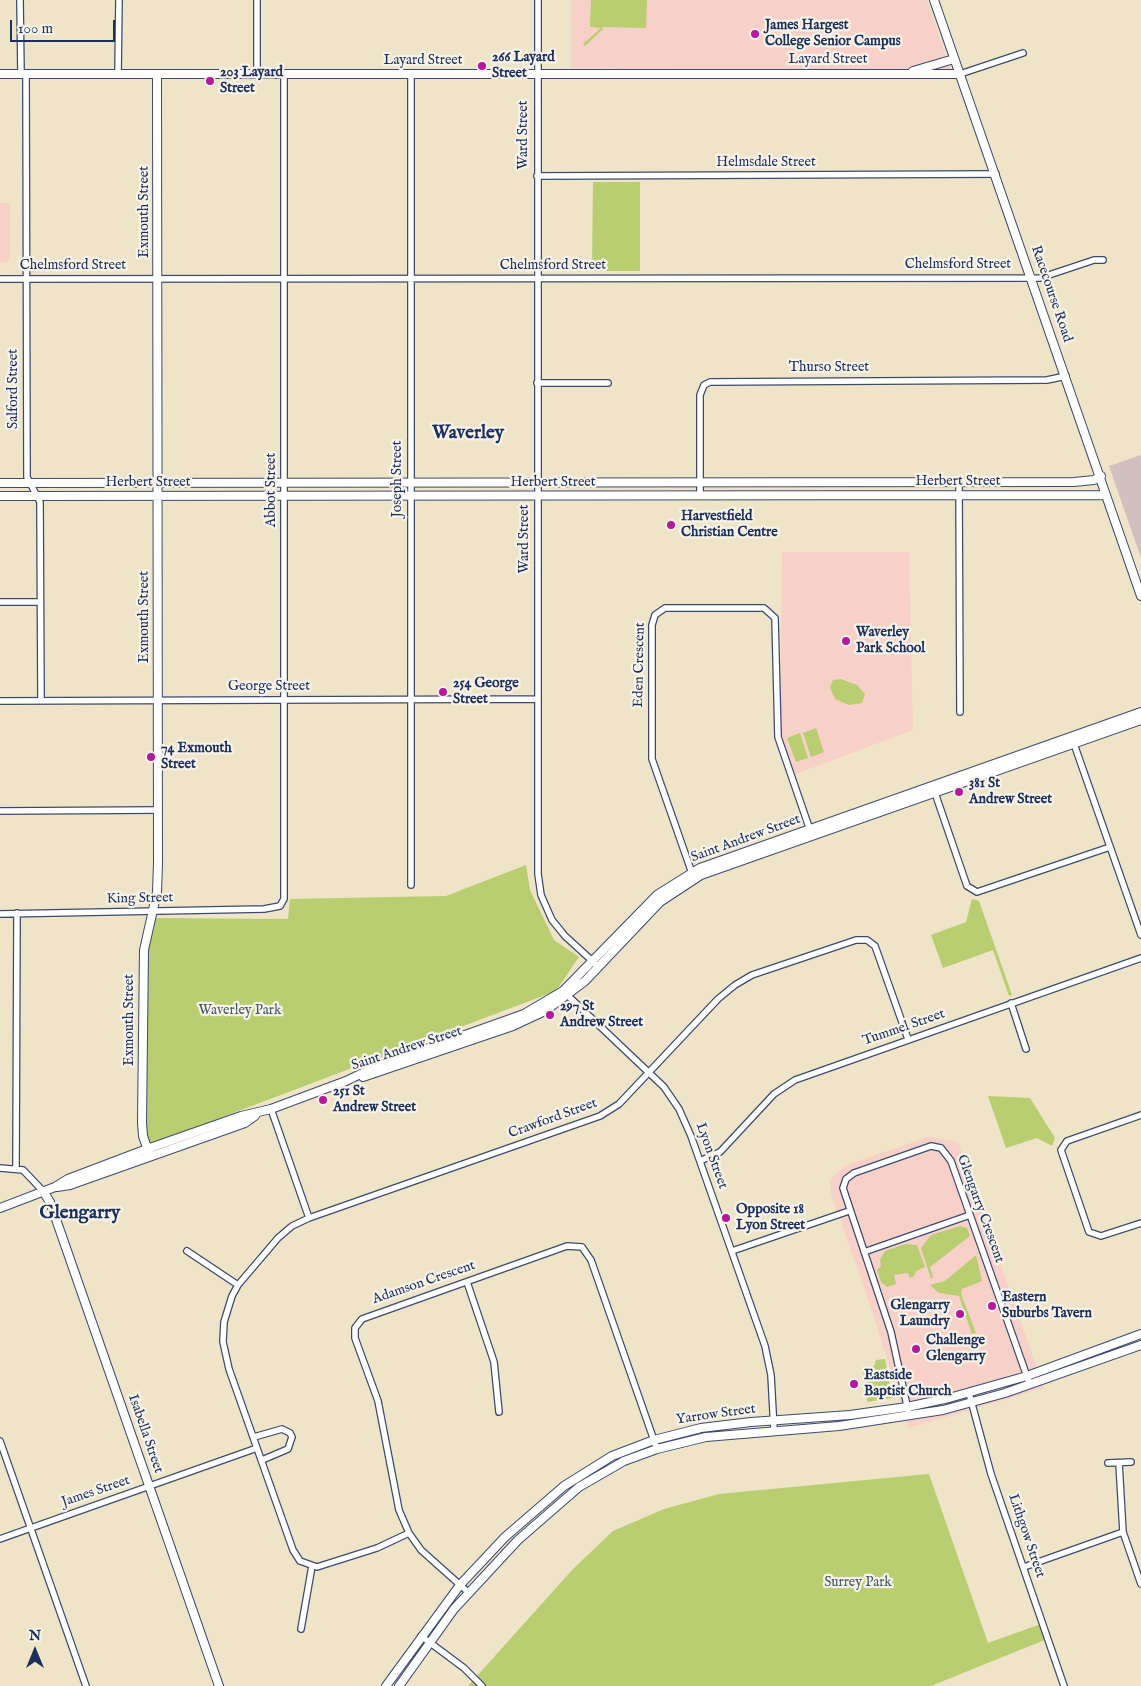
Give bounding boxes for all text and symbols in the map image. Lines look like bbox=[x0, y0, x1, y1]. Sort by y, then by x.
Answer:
scale bar bbox=[12, 10, 118, 42]
place label: James Hargest College Senior Campus bbox=[765, 18, 901, 50]
text: 100 m bbox=[18, 19, 53, 38]
marker: James Hargest College Senior Campus bbox=[749, 28, 761, 40]
place label: 266 Layard Street bbox=[492, 50, 555, 82]
street label: Layard Street bbox=[788, 52, 868, 68]
street label: Layard Street bbox=[383, 53, 463, 69]
marker: 266 Layard Street bbox=[476, 60, 488, 72]
place label: 203 Layard Street bbox=[220, 65, 283, 98]
marker: 203 Layard Street bbox=[204, 75, 216, 87]
street label: Ward Street bbox=[516, 101, 532, 169]
street label: Helmsdale Street bbox=[716, 155, 816, 171]
street label: Exmouth Street bbox=[137, 166, 153, 258]
street label: Racecourse Road bbox=[1027, 244, 1075, 344]
street label: Chelmsford Street bbox=[905, 257, 1011, 273]
street label: Chelmsford Street bbox=[20, 258, 126, 274]
street label: Chelmsford Street bbox=[500, 258, 606, 274]
street label: Salford Street bbox=[6, 349, 22, 429]
street label: Thurso Street bbox=[789, 360, 869, 376]
district label: Waverley bbox=[432, 423, 504, 445]
street label: Joseph Street bbox=[390, 440, 406, 518]
street label: Abbot Street bbox=[264, 453, 280, 527]
street label: Herbert Street bbox=[915, 474, 1001, 490]
street label: Herbert Street bbox=[105, 475, 191, 491]
street label: Herbert Street bbox=[510, 475, 596, 491]
street label: Ward Street bbox=[517, 505, 533, 573]
place label: Harvestfield Christian Centre bbox=[681, 509, 778, 542]
marker: Harvestfield Christian Centre bbox=[665, 519, 677, 531]
street label: Exmouth Street bbox=[137, 571, 153, 663]
street label: Eden Crescent bbox=[631, 622, 649, 708]
place label: Waverley Park School bbox=[856, 625, 925, 658]
marker: Waverley Park School bbox=[840, 635, 852, 647]
place label: 254 George Street bbox=[453, 676, 519, 709]
street label: George Street bbox=[228, 679, 310, 695]
marker: 254 George Street bbox=[437, 686, 449, 698]
place label: 74 Exmouth Street bbox=[161, 741, 232, 774]
marker: 74 Exmouth Street bbox=[145, 751, 157, 763]
place label: 381 St Andrew Street bbox=[969, 776, 1052, 809]
marker: 381 St Andrew Street bbox=[953, 786, 965, 798]
street label: Saint Andrew Street bbox=[689, 811, 803, 867]
street label: King Street bbox=[106, 890, 174, 908]
street label: Exmouth Street bbox=[122, 974, 138, 1066]
place label: 297 St Andrew Street bbox=[560, 999, 643, 1032]
park label: Waverley Park bbox=[199, 1003, 281, 1019]
street label: Tummel Street bbox=[861, 1006, 947, 1050]
marker: 297 St Andrew Street bbox=[544, 1009, 556, 1021]
street label: Saint Andrew Street bbox=[350, 1023, 464, 1075]
place label: 251 St Andrew Street bbox=[333, 1084, 416, 1116]
marker: 251 St Andrew Street bbox=[317, 1094, 329, 1106]
street label: Crawford Street bbox=[506, 1095, 600, 1143]
street label: Lyon Street bbox=[691, 1121, 731, 1191]
street label: Glengarry Crescent bbox=[953, 1153, 1007, 1265]
place label: Opposite 18 Lyon Street bbox=[736, 1202, 805, 1234]
district label: Glengarry bbox=[40, 1203, 120, 1225]
marker: Opposite 18 Lyon Street bbox=[720, 1212, 732, 1224]
street label: Adamson Crescent bbox=[370, 1258, 478, 1308]
place label: Eastern Suburbs Tavern bbox=[1002, 1290, 1092, 1322]
place label: Glengarry Laundry bbox=[890, 1298, 950, 1330]
marker: Eastern Suburbs Tavern bbox=[986, 1300, 998, 1312]
marker: Glengarry Laundry bbox=[954, 1308, 966, 1320]
place label: Challenge Glengarry bbox=[926, 1333, 986, 1365]
marker: Challenge Glengarry bbox=[910, 1343, 922, 1355]
place label: Eastside Baptist Church bbox=[864, 1368, 951, 1400]
marker: Eastside Baptist Church bbox=[848, 1378, 860, 1390]
street label: Isabella Street bbox=[124, 1392, 166, 1476]
street label: Yarrow Street bbox=[675, 1401, 757, 1429]
street label: James Street bbox=[60, 1472, 132, 1512]
street label: Lithgow Street bbox=[1004, 1492, 1048, 1580]
park label: Surrey Park bbox=[824, 1575, 892, 1591]
north arrow bbox=[10, 1626, 60, 1676]
text: N bbox=[29, 1627, 41, 1645]

